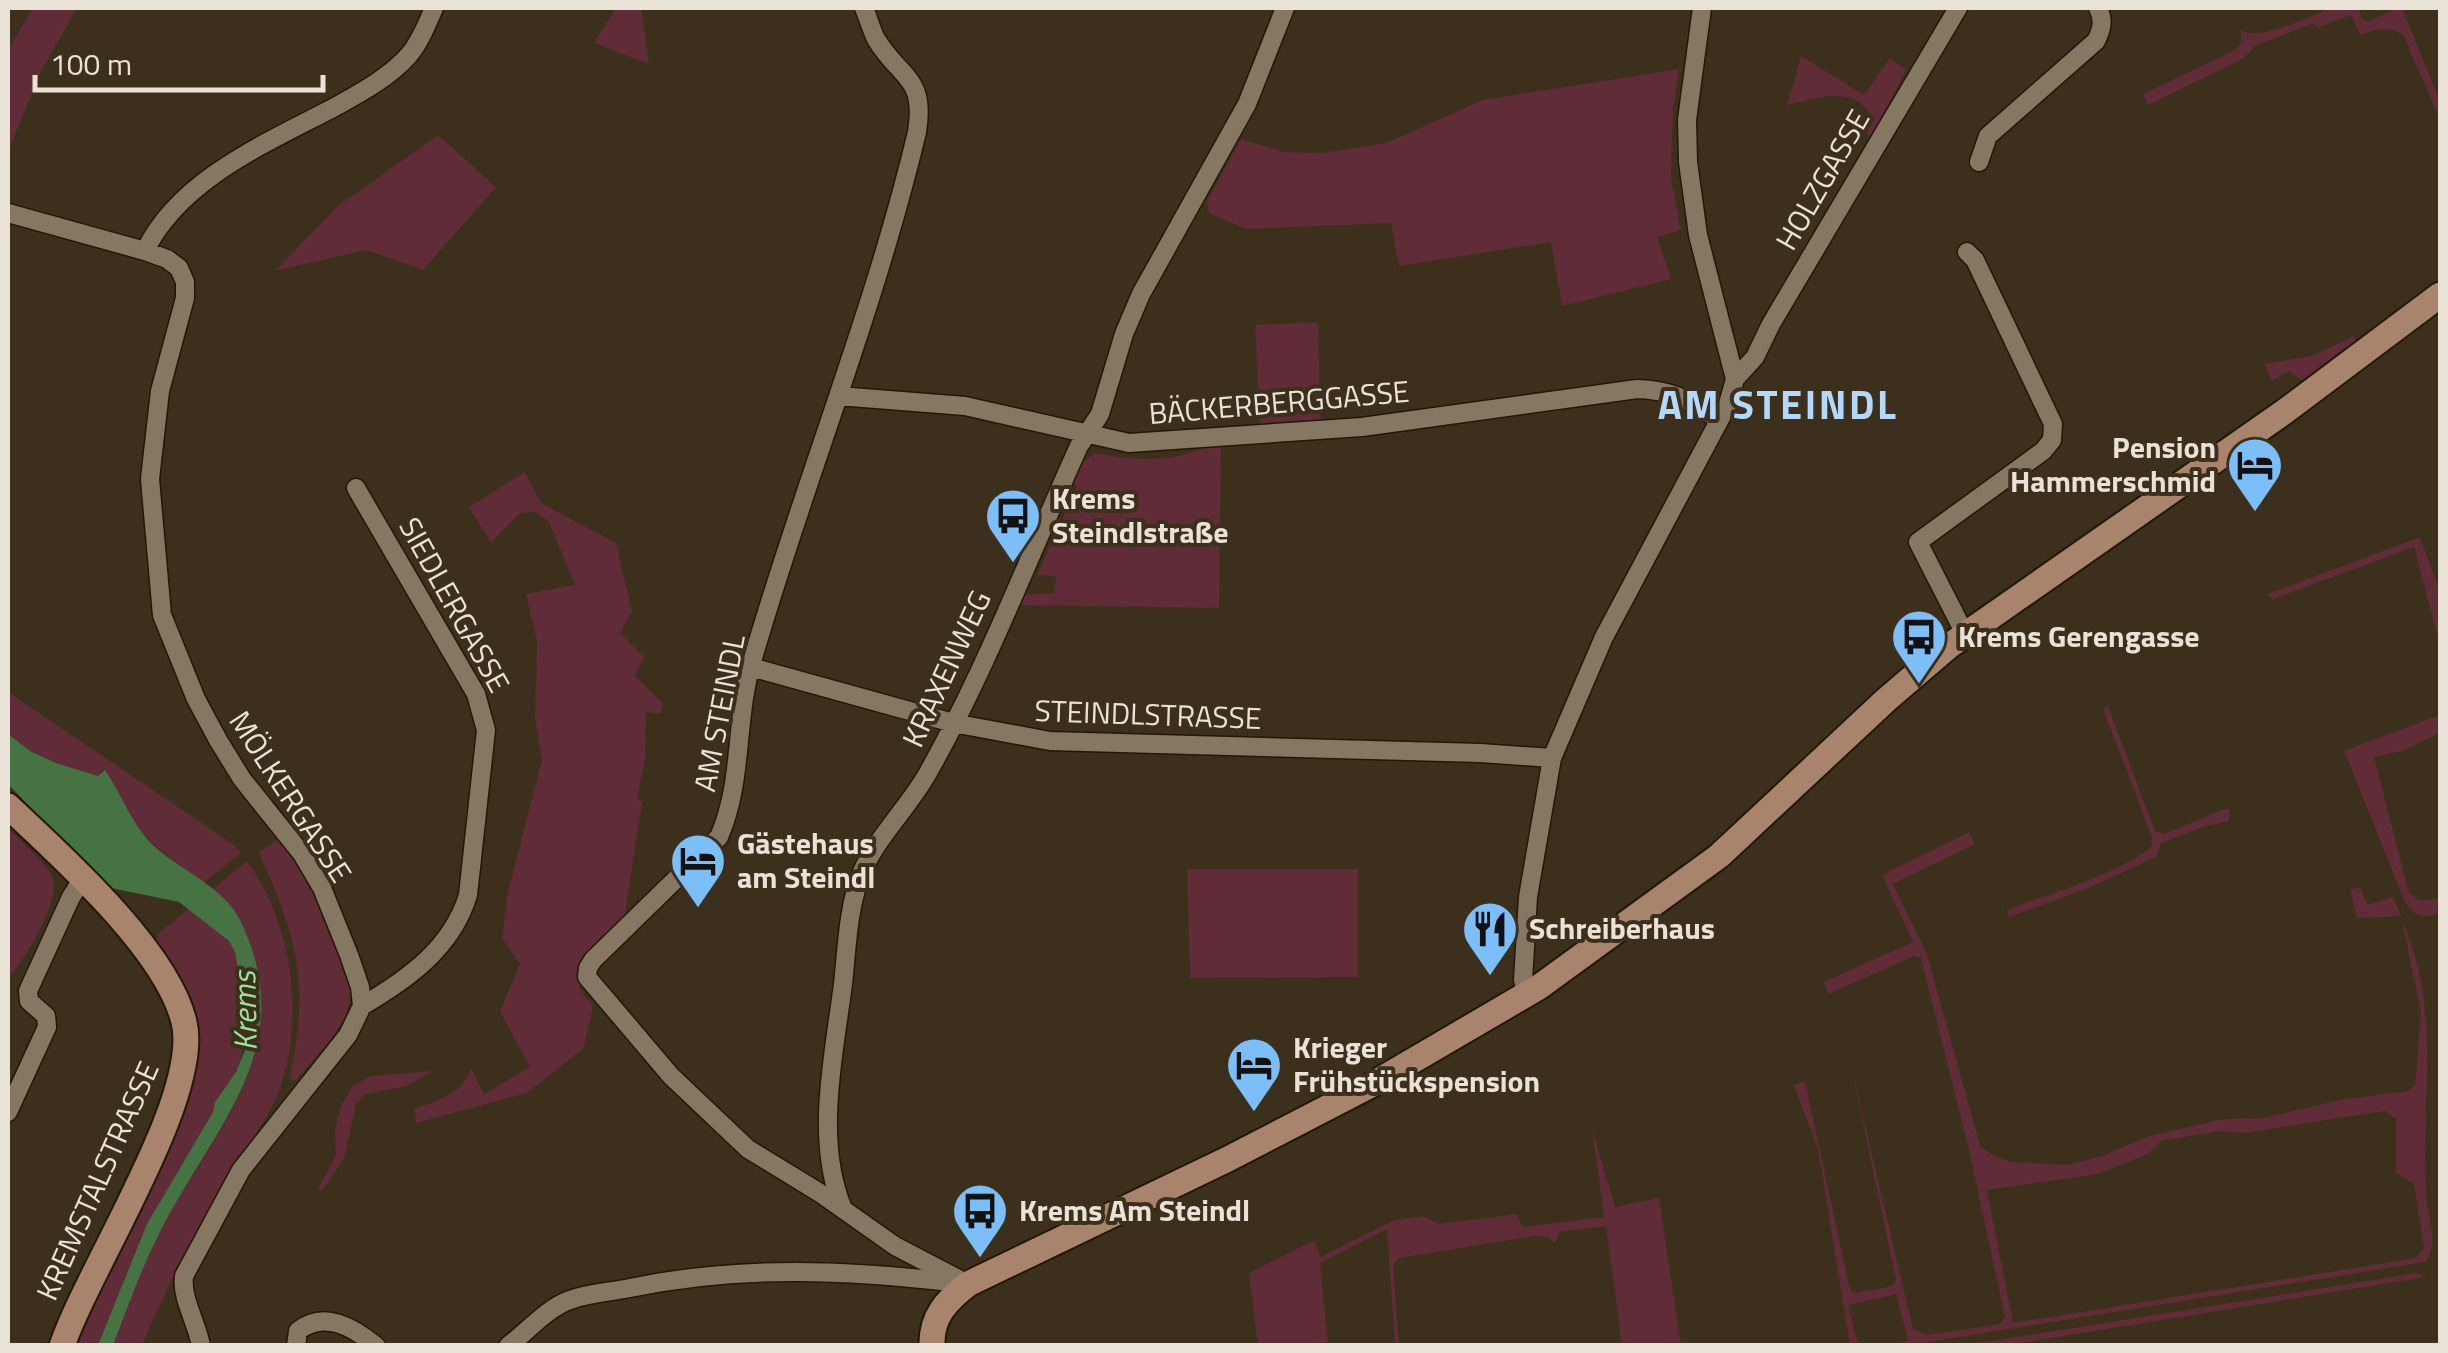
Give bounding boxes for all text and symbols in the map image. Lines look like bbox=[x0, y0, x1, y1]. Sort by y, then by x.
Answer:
scale bar bbox=[35, 30, 322, 92]
text: 100 m bbox=[50, 41, 132, 87]
street label: HOLZGASSE bbox=[1763, 101, 1881, 258]
street label: BÄCKERBERGGASSE bbox=[1147, 368, 1411, 436]
district label: AM STEINDL bbox=[1658, 374, 1898, 435]
place label: Pension Hammerschmid bbox=[2010, 424, 2216, 504]
hotel icon: Pension Hammerschmid bbox=[2225, 435, 2285, 514]
place label: Krems Steindlstraße bbox=[1052, 475, 1229, 555]
bus stop icon: Krems Steindlstraße bbox=[983, 486, 1043, 565]
street label: SIEDLERGASSE bbox=[388, 508, 522, 701]
street label: KRAXENWEG bbox=[890, 583, 1002, 755]
bus stop icon: Krems Gerengasse bbox=[1889, 607, 1949, 686]
place label: Krems Gerengasse bbox=[1958, 613, 2200, 659]
street label: AM STEINDL bbox=[681, 630, 757, 796]
street label: STEINDLSTRASSE bbox=[1034, 687, 1262, 741]
street label: MÖLKERGASSE bbox=[218, 701, 364, 891]
place label: Gästehaus am Steindl bbox=[737, 820, 875, 900]
hotel icon: Gästehaus am Steindl bbox=[668, 831, 728, 910]
restaurant icon: Schreiberhaus bbox=[1460, 899, 1520, 978]
place label: Schreiberhaus bbox=[1529, 905, 1715, 951]
water label: Krems bbox=[219, 968, 269, 1051]
place label: Krieger Frühstückspension bbox=[1293, 1024, 1540, 1104]
hotel icon: Krieger Frühstückspension bbox=[1224, 1035, 1284, 1114]
street label: KREMSTALSTRASSE bbox=[24, 1054, 170, 1307]
bus stop icon: Krems Am Steindl bbox=[950, 1181, 1010, 1260]
place label: Krems Am Steindl bbox=[1019, 1187, 1250, 1233]

